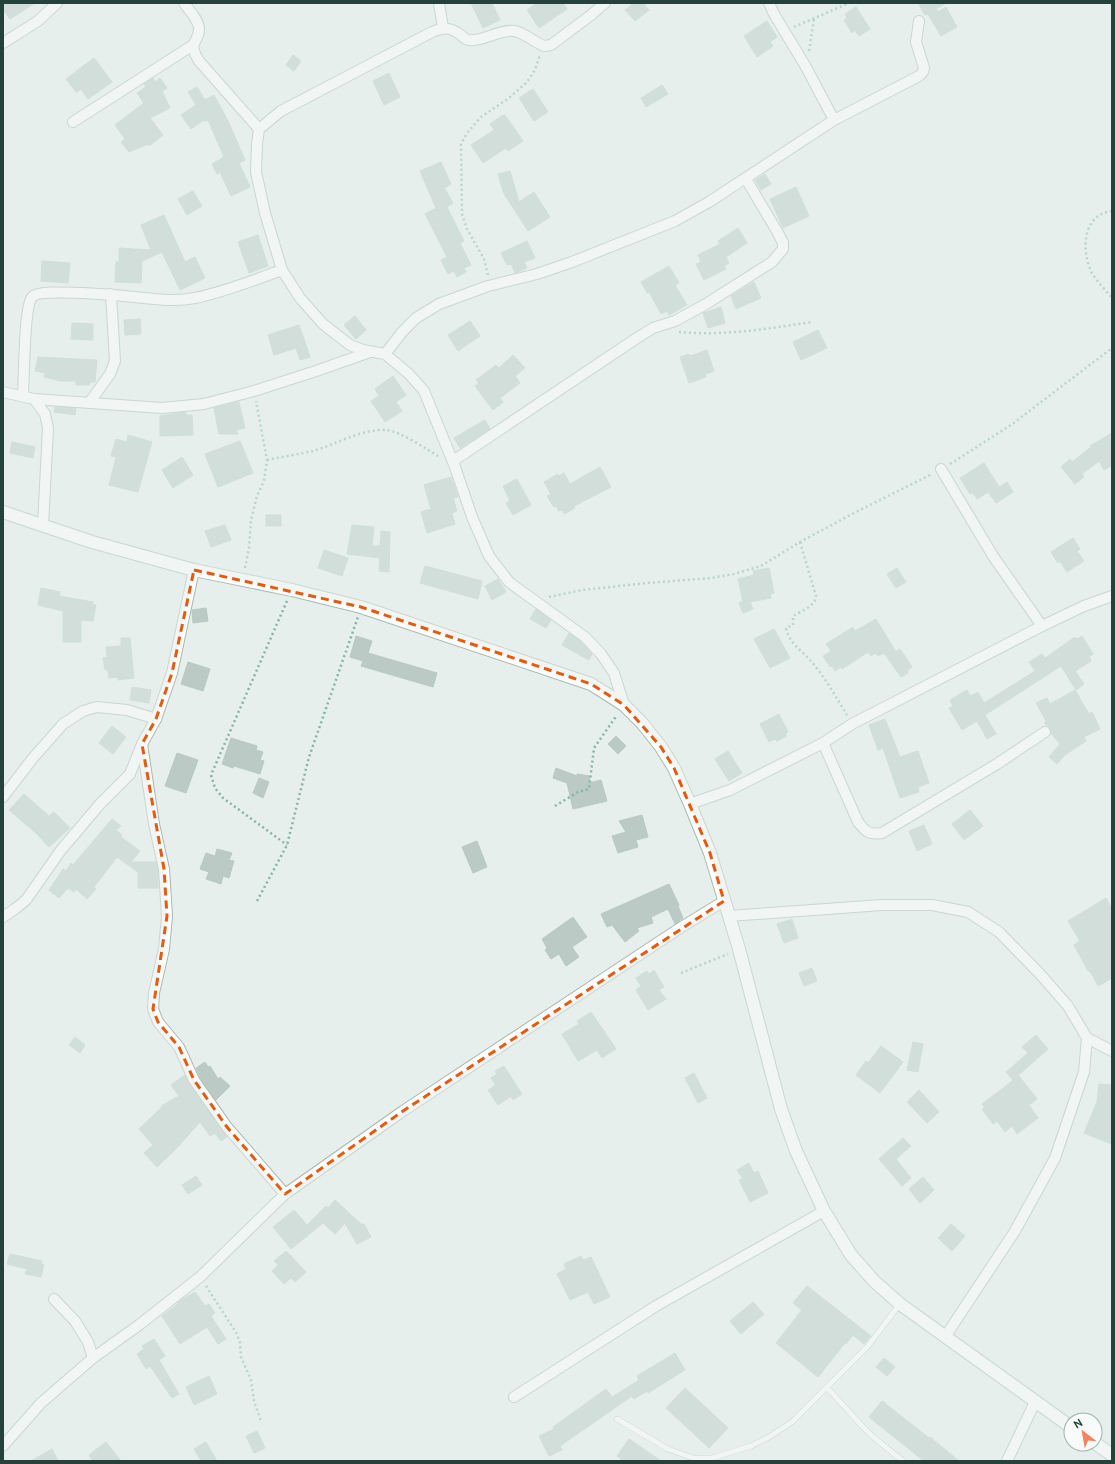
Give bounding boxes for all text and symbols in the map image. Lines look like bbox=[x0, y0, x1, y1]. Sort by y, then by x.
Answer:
north arrow bbox=[1063, 1412, 1103, 1452]
text: N bbox=[1071, 1416, 1084, 1431]

